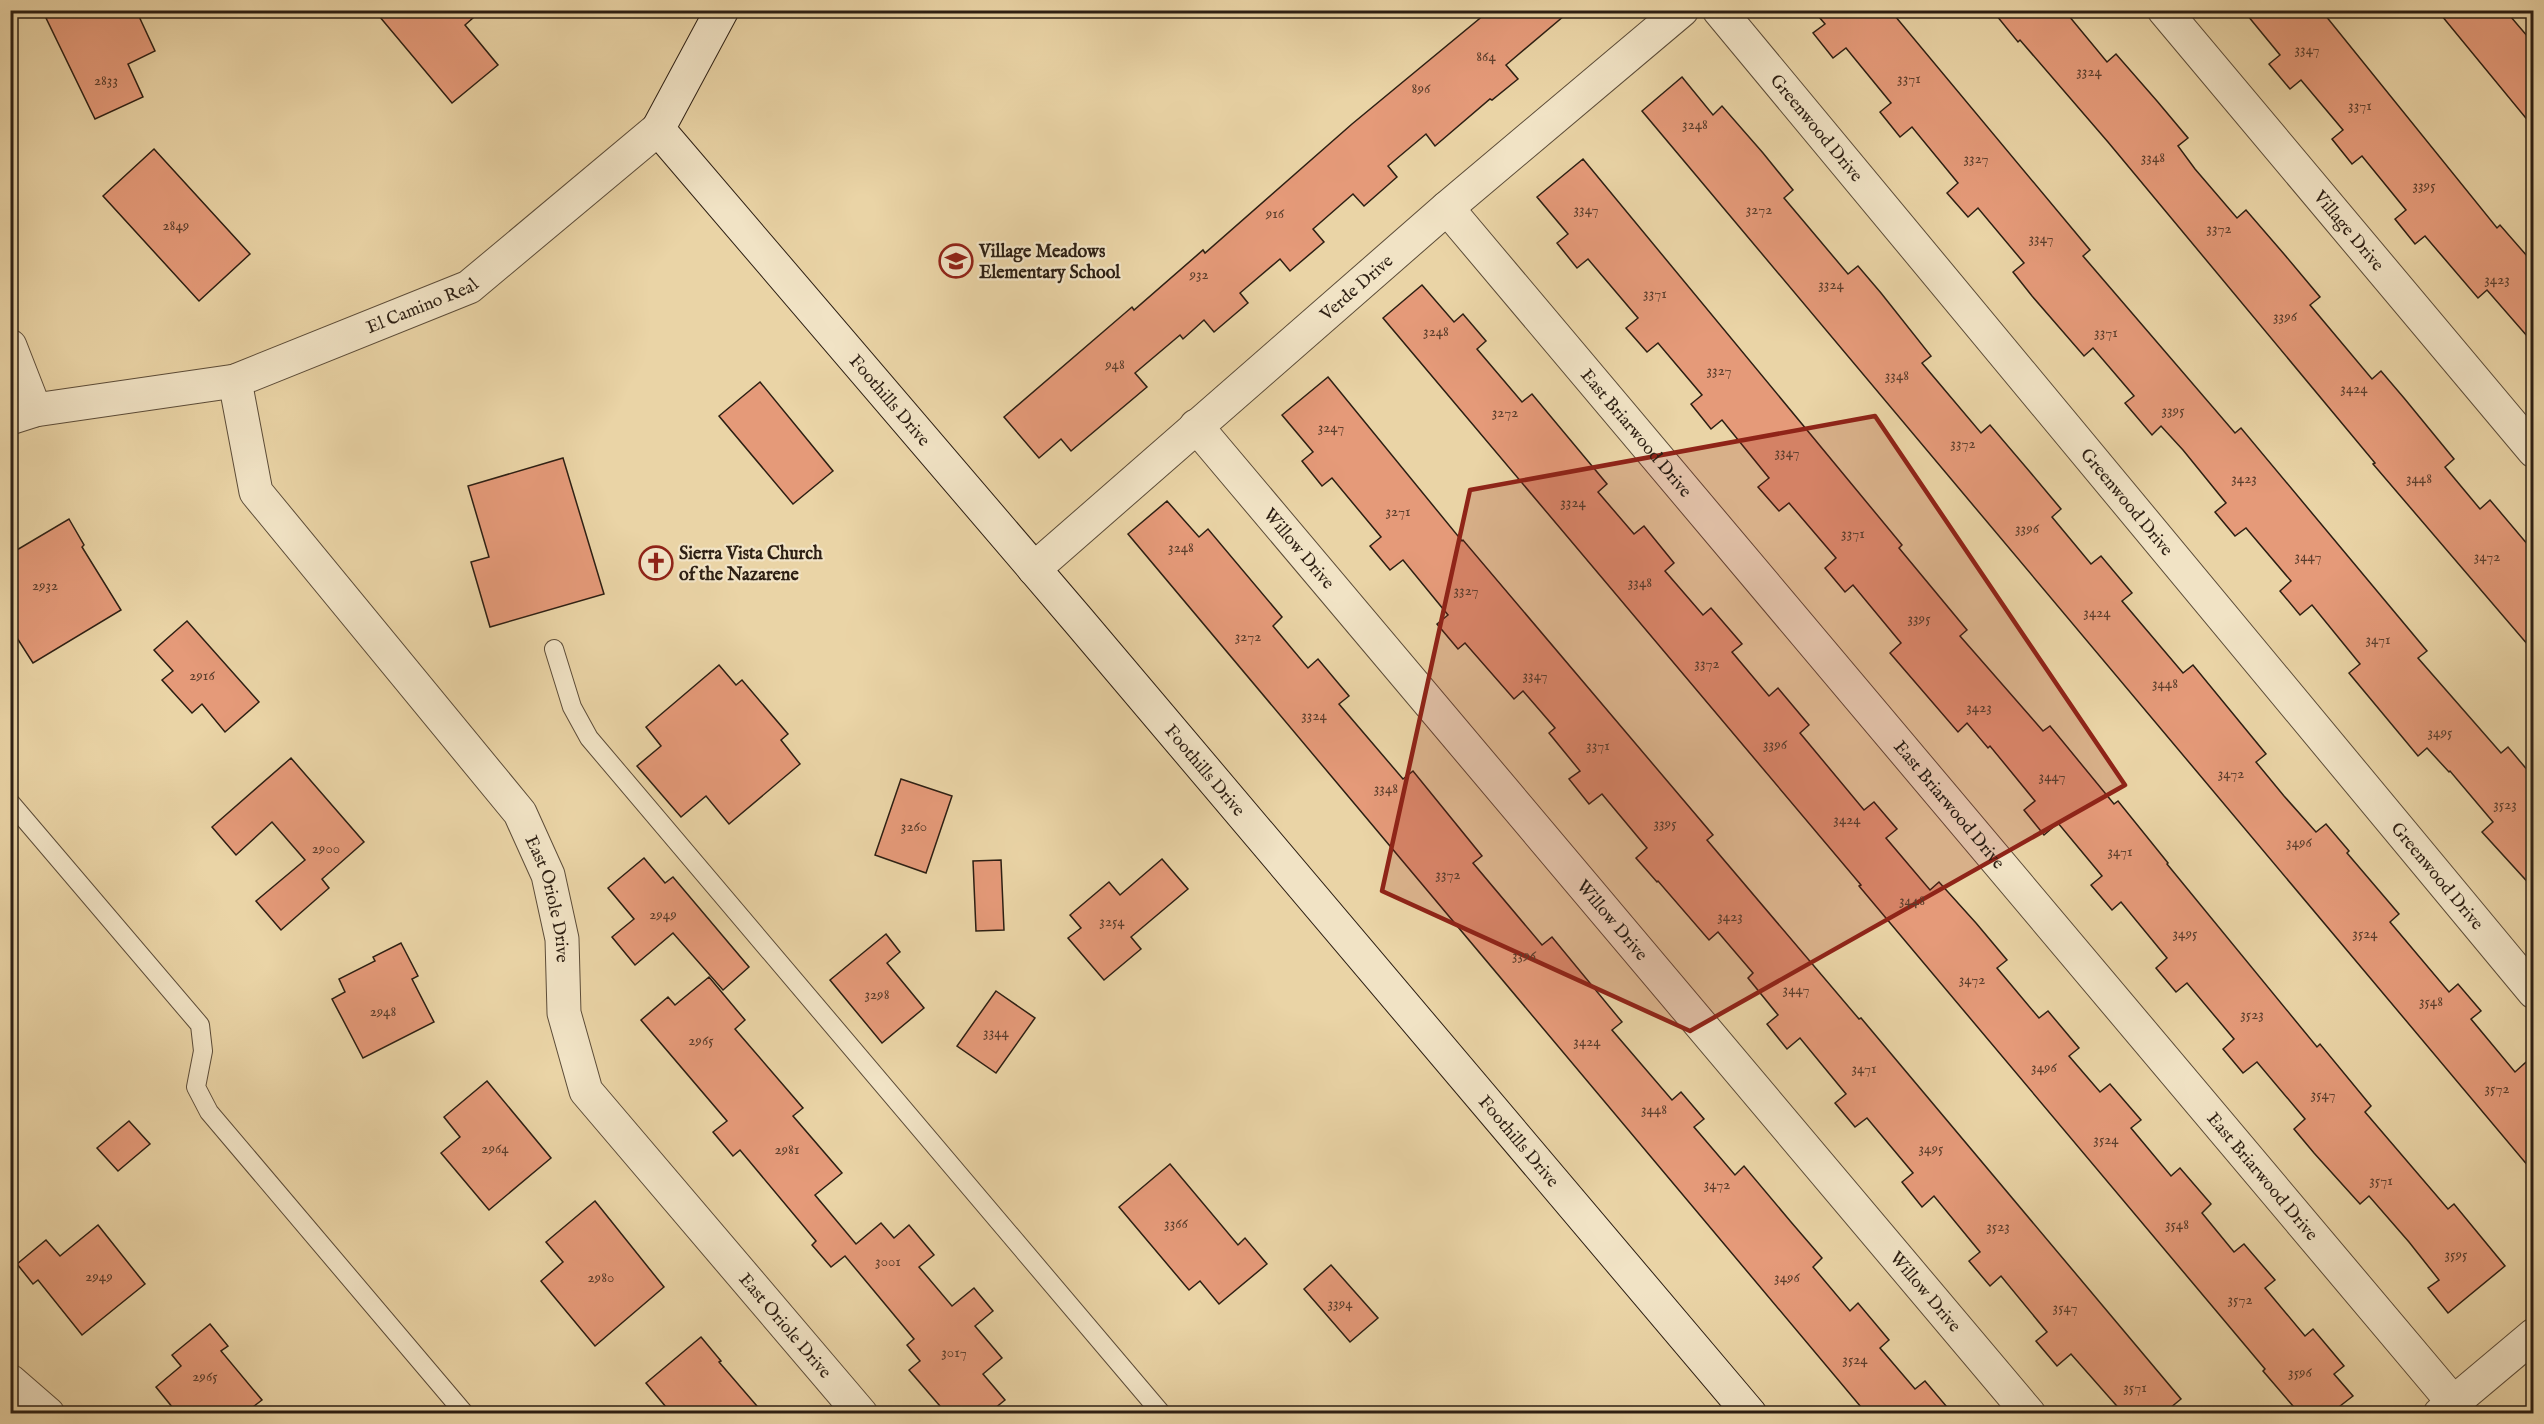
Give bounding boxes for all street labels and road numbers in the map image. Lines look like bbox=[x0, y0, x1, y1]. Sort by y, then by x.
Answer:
street label: Greenwood Drive bbox=[1764, 70, 1867, 187]
street label: Village Drive bbox=[2307, 186, 2388, 277]
street label: Verde Drive bbox=[1315, 250, 1398, 327]
street label: El Camino Real bbox=[363, 274, 484, 340]
street label: Foothills Drive bbox=[843, 351, 934, 452]
street label: East Briarwood Drive bbox=[1575, 365, 1696, 503]
street label: Greenwood Drive bbox=[2074, 444, 2177, 561]
street label: Willow Drive bbox=[1257, 504, 1339, 595]
street label: Foothills Drive bbox=[1159, 720, 1249, 822]
street label: East Briarwood Drive bbox=[1888, 736, 2009, 874]
street label: Greenwood Drive bbox=[2385, 818, 2488, 935]
street label: East Oriole Drive bbox=[519, 832, 573, 963]
street label: Willow Drive bbox=[1571, 876, 1652, 966]
street label: Foothills Drive bbox=[1473, 1091, 1563, 1193]
street label: East Briarwood Drive bbox=[2201, 1108, 2322, 1246]
street label: Willow Drive bbox=[1884, 1247, 1965, 1338]
street label: East Oriole Drive bbox=[733, 1269, 836, 1384]

